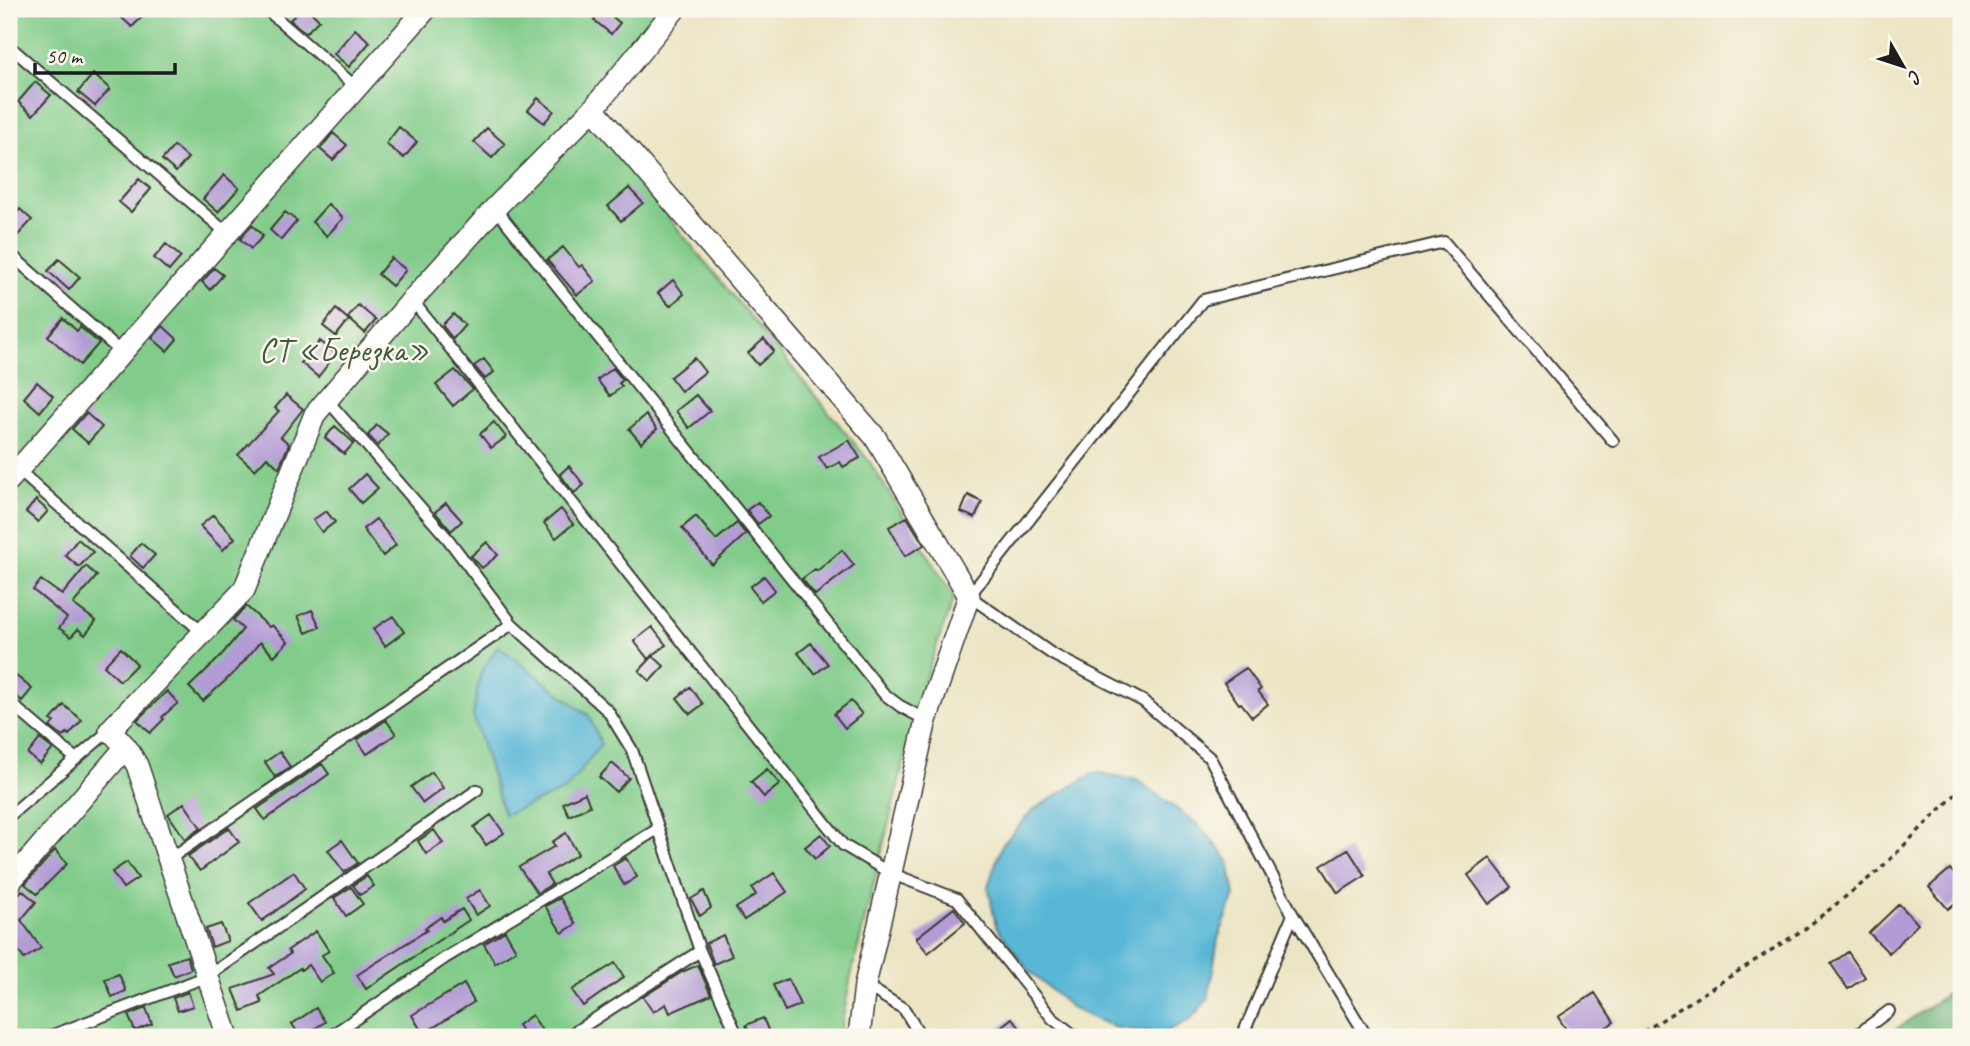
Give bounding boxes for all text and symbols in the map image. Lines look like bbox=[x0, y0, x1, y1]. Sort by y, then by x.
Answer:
scale bar bbox=[35, 32, 175, 76]
north arrow bbox=[1868, 32, 1938, 102]
text: 50 m bbox=[46, 43, 84, 69]
text: С bbox=[1901, 65, 1928, 89]
park label: СТ «Березка» bbox=[259, 329, 429, 371]

